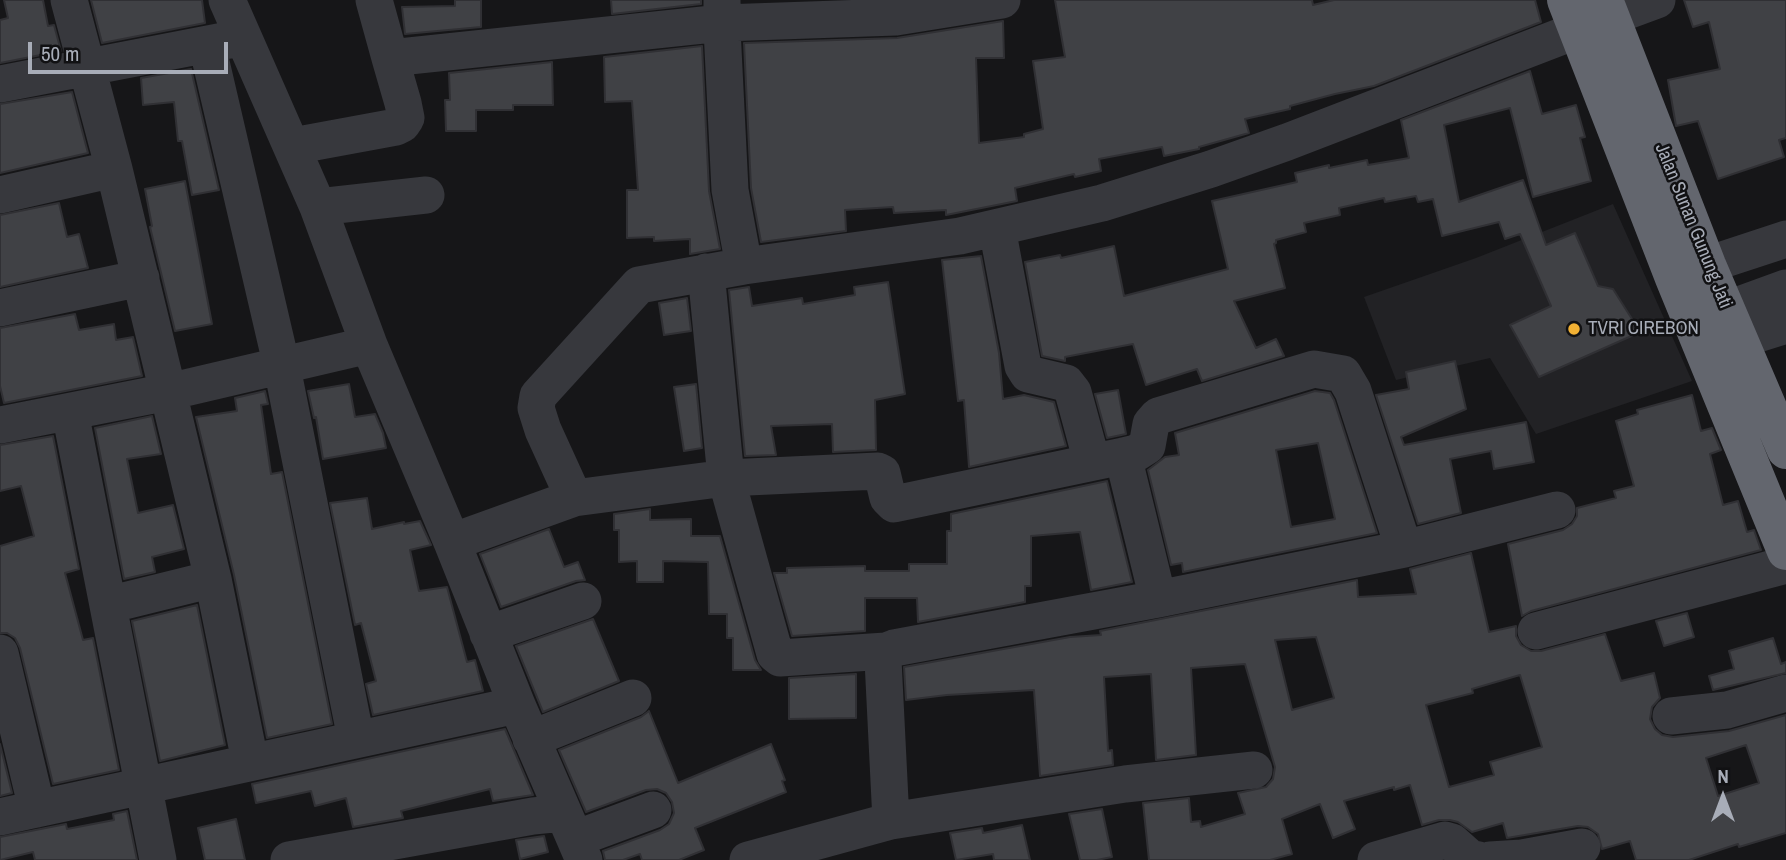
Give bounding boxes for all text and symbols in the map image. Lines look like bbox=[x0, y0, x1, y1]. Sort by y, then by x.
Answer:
scale bar bbox=[32, 28, 231, 72]
text: 50 m bbox=[41, 39, 79, 68]
street label: Jalan Sunan Gunung Jati bbox=[1649, 140, 1737, 312]
place label: TVRI CIREBON bbox=[1588, 318, 1699, 340]
marker: TVRI CIREBON bbox=[1566, 321, 1582, 337]
north arrow bbox=[1688, 762, 1758, 832]
text: N bbox=[1717, 763, 1729, 789]

